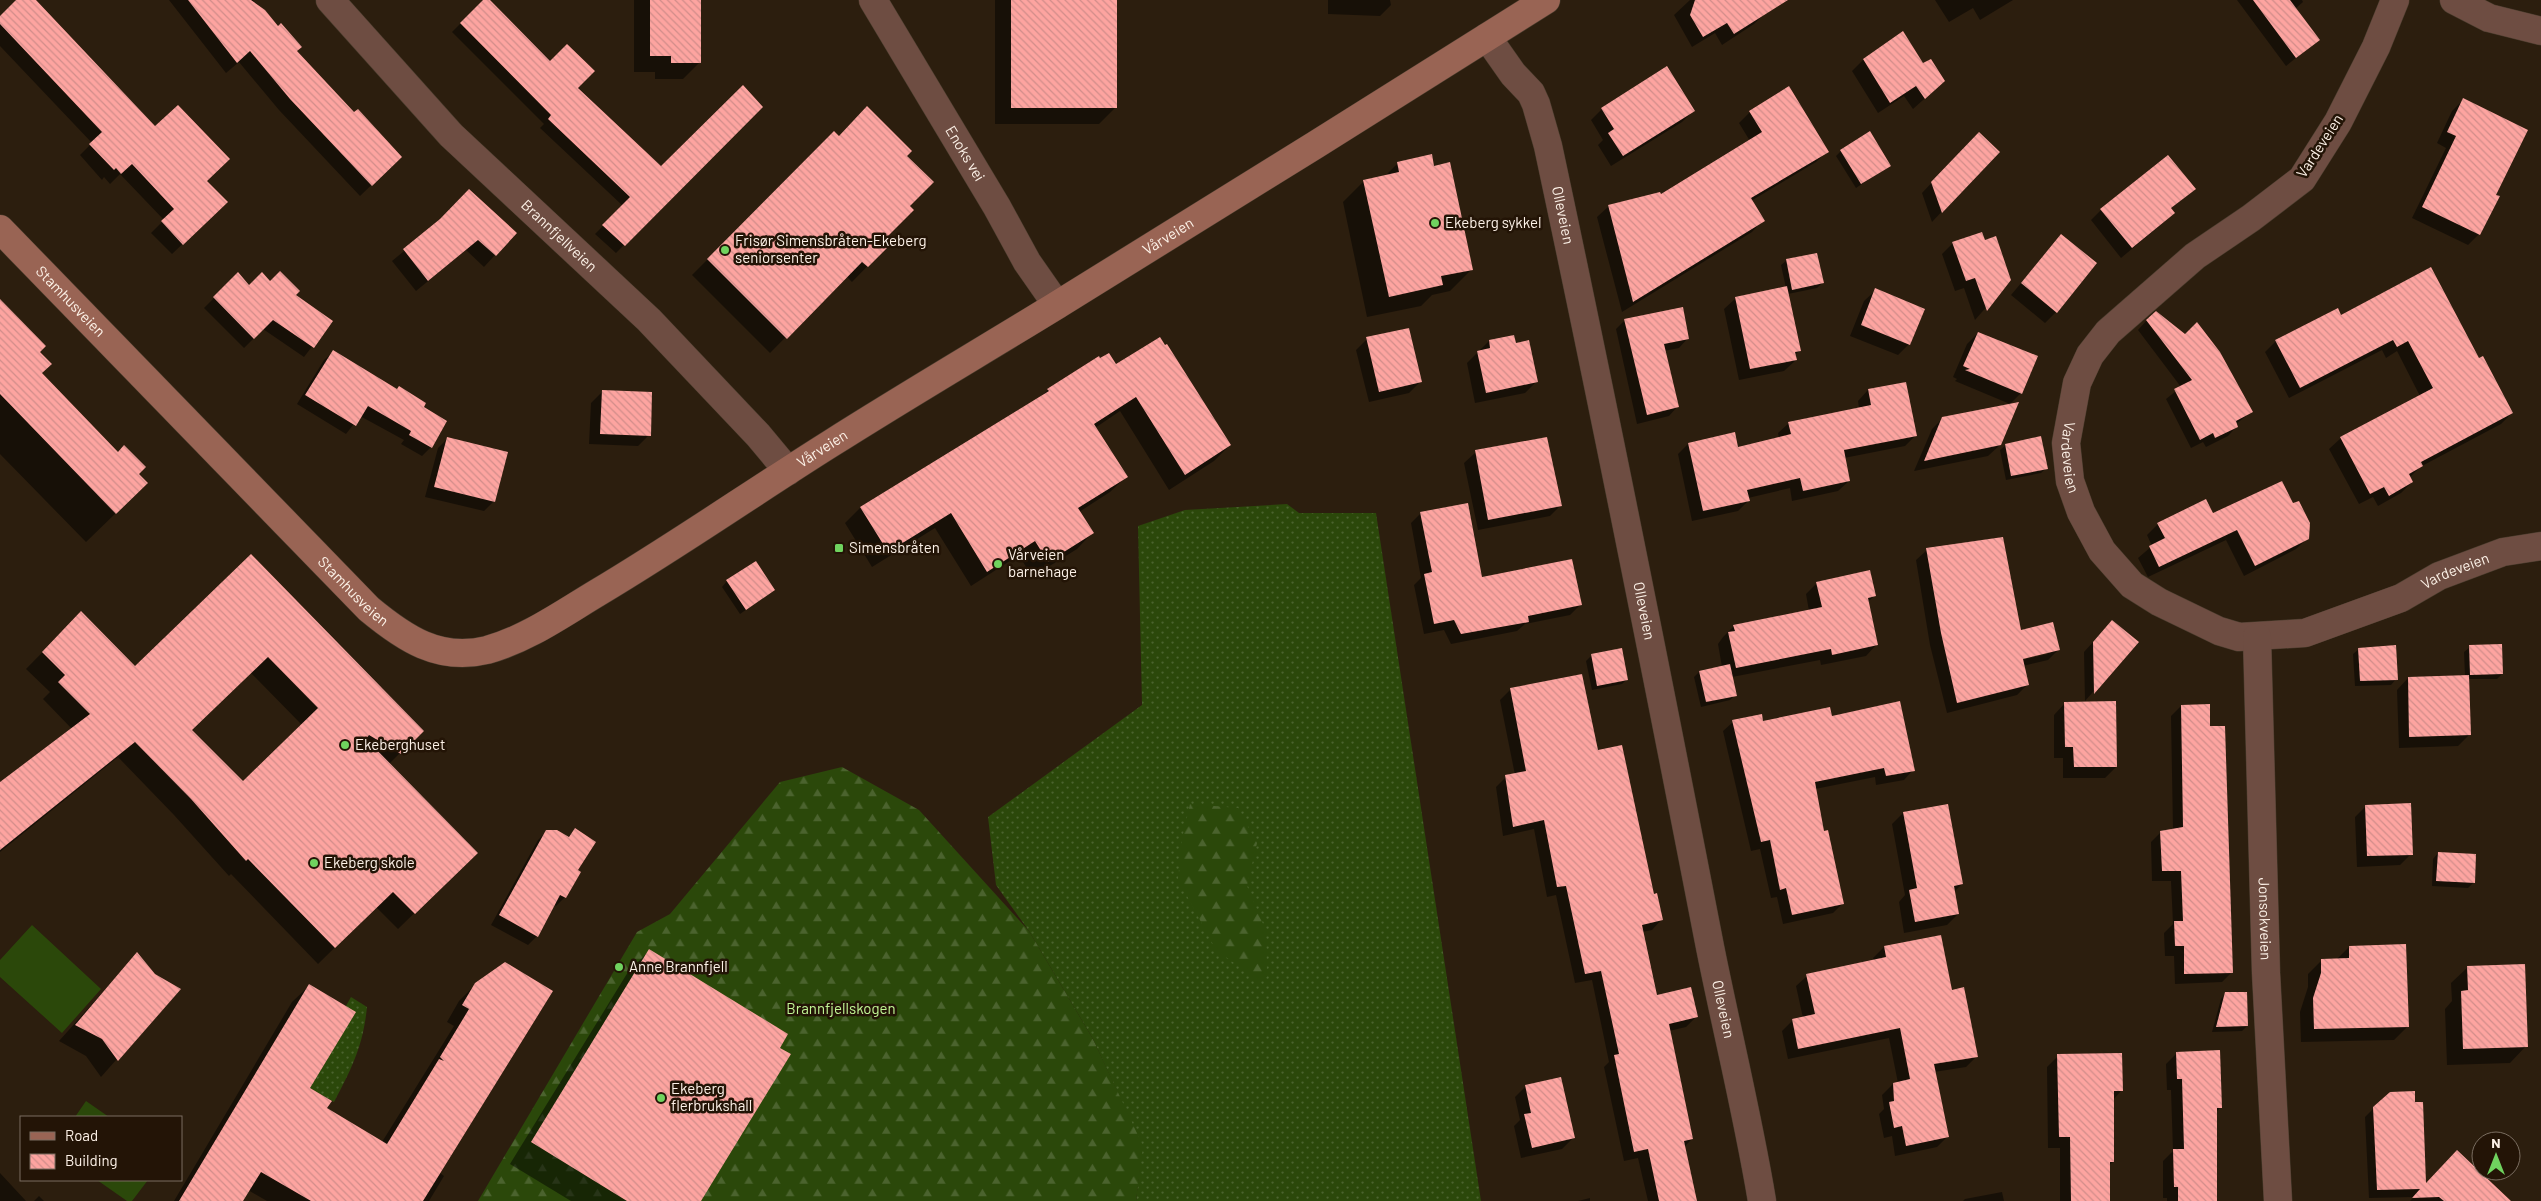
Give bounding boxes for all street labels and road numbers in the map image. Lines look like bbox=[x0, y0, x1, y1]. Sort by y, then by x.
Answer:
street label: Vardeveien bbox=[2292, 110, 2346, 181]
street label: Enoks vei bbox=[942, 122, 989, 184]
street label: Olleveien bbox=[1549, 184, 1579, 246]
street label: Brannfjellveien bbox=[518, 195, 601, 275]
street label: Vårveien bbox=[1139, 213, 1196, 258]
street label: Stamhusveien bbox=[33, 261, 110, 340]
street label: Vardeveien bbox=[2058, 420, 2083, 495]
street label: Vårveien bbox=[793, 425, 851, 471]
street label: Vardeveien bbox=[2418, 548, 2491, 592]
street label: Stamhusveien bbox=[315, 552, 393, 629]
street label: Olleveien bbox=[1630, 580, 1660, 641]
street label: Jonsokveien bbox=[2255, 877, 2276, 960]
street label: Olleveien bbox=[1709, 978, 1739, 1040]

